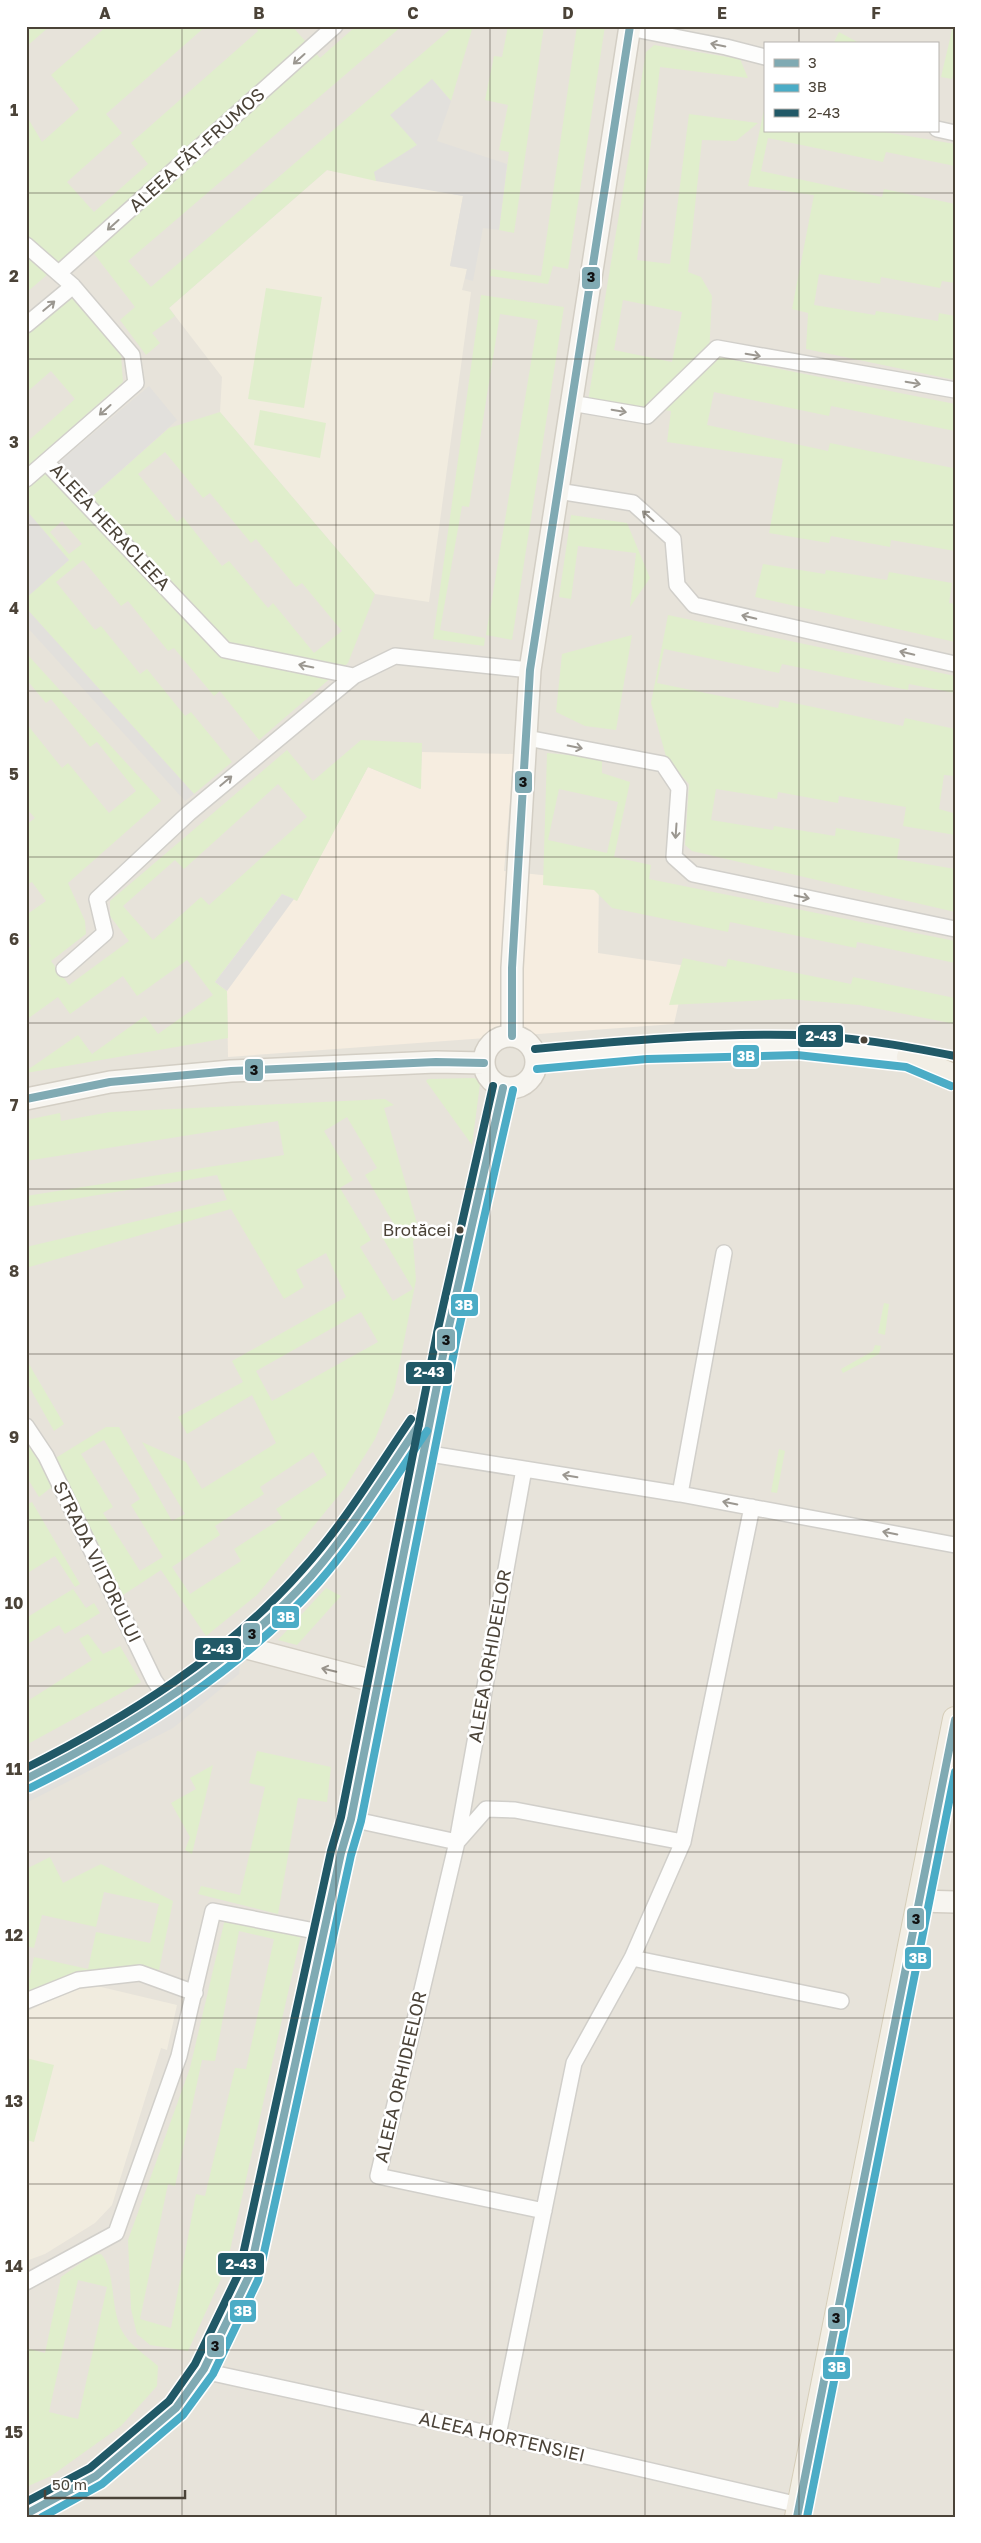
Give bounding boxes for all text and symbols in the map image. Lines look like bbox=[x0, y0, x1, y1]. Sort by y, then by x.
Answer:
text: A bbox=[99, 3, 111, 23]
text: B bbox=[253, 3, 265, 23]
text: C bbox=[407, 3, 419, 23]
text: D bbox=[562, 3, 574, 23]
text: E bbox=[717, 3, 727, 23]
text: F bbox=[871, 3, 881, 23]
one-way arrow bbox=[710, 40, 726, 50]
legend bbox=[764, 42, 938, 132]
one-way arrow bbox=[292, 53, 305, 65]
text: 3 bbox=[808, 53, 817, 71]
text: 3B bbox=[808, 77, 827, 95]
street label: ALEEA FĂT-FRUMOS bbox=[124, 83, 269, 216]
text: 1 bbox=[10, 100, 18, 120]
text: 2-43 bbox=[808, 103, 840, 121]
one-way arrow bbox=[106, 220, 119, 231]
text: 2 bbox=[9, 266, 19, 286]
line badge: 3 bbox=[581, 266, 601, 290]
text: 3 bbox=[587, 268, 595, 285]
one-way arrow bbox=[43, 300, 56, 311]
one-way arrow bbox=[745, 350, 761, 360]
one-way arrow bbox=[905, 379, 921, 389]
one-way arrow bbox=[99, 404, 112, 415]
one-way arrow bbox=[611, 407, 627, 417]
text: 3 bbox=[9, 432, 19, 452]
street label: ALEEA HERACLEEA bbox=[46, 458, 175, 595]
one-way arrow bbox=[641, 510, 654, 522]
text: 4 bbox=[9, 598, 19, 618]
one-way arrow bbox=[741, 612, 757, 621]
one-way arrow bbox=[900, 648, 916, 657]
one-way arrow bbox=[298, 661, 314, 670]
one-way arrow bbox=[566, 743, 582, 752]
text: 5 bbox=[9, 764, 19, 784]
line badge: 3 bbox=[514, 770, 533, 794]
text: 3 bbox=[519, 773, 527, 790]
one-way arrow bbox=[220, 776, 233, 787]
one-way arrow bbox=[671, 823, 681, 839]
one-way arrow bbox=[793, 893, 809, 902]
text: 6 bbox=[9, 929, 19, 949]
line badge: 2-43 bbox=[797, 1024, 844, 1048]
text: 2-43 bbox=[805, 1027, 837, 1044]
unlabelled marker bbox=[859, 1035, 869, 1045]
line badge: 3B bbox=[732, 1044, 760, 1068]
text: 3B bbox=[737, 1047, 755, 1064]
line badge: 3 bbox=[244, 1058, 264, 1082]
text: 3 bbox=[250, 1061, 258, 1078]
text: 7 bbox=[10, 1095, 19, 1115]
place label: Brotăcei bbox=[383, 1219, 451, 1240]
marker: Brotăcei bbox=[455, 1225, 465, 1235]
text: 8 bbox=[9, 1261, 19, 1281]
line badge: 3B bbox=[450, 1293, 479, 1317]
text: 3B bbox=[455, 1296, 473, 1313]
line badge: 3 bbox=[436, 1328, 456, 1352]
text: 3 bbox=[442, 1331, 450, 1348]
line badge: 2-43 bbox=[405, 1361, 453, 1385]
text: 2-43 bbox=[413, 1363, 445, 1380]
text: 9 bbox=[9, 1427, 19, 1447]
one-way arrow bbox=[562, 1471, 578, 1481]
street label: STRADA VIITORULUI bbox=[49, 1477, 147, 1646]
one-way arrow bbox=[722, 1498, 738, 1508]
one-way arrow bbox=[882, 1528, 898, 1538]
street label: ALEEA ORHIDEELOR bbox=[463, 1568, 515, 1744]
text: 10 bbox=[5, 1593, 23, 1613]
line badge: 3B bbox=[271, 1605, 300, 1629]
text: 3B bbox=[277, 1608, 295, 1625]
line badge: 3 bbox=[242, 1622, 261, 1646]
text: 3 bbox=[248, 1625, 256, 1642]
line badge: 2-43 bbox=[194, 1637, 242, 1661]
text: 2-43 bbox=[202, 1640, 234, 1657]
one-way arrow bbox=[322, 1665, 338, 1674]
text: 11 bbox=[6, 1759, 22, 1779]
line badge: 3 bbox=[906, 1907, 925, 1931]
text: 3 bbox=[912, 1910, 920, 1927]
text: 12 bbox=[5, 1925, 23, 1945]
line badge: 3B bbox=[904, 1946, 932, 1970]
text: 3B bbox=[909, 1949, 927, 1966]
street label: ALEEA ORHIDEELOR bbox=[370, 1989, 430, 2165]
text: 13 bbox=[5, 2091, 23, 2111]
line badge: 2-43 bbox=[217, 2252, 265, 2276]
text: 2-43 bbox=[225, 2255, 257, 2272]
text: 14 bbox=[5, 2256, 23, 2276]
line badge: 3B bbox=[229, 2299, 257, 2323]
text: 3B bbox=[234, 2302, 252, 2319]
line badge: 3 bbox=[827, 2306, 846, 2330]
text: 3 bbox=[832, 2309, 840, 2326]
line badge: 3 bbox=[206, 2334, 225, 2358]
text: 3 bbox=[211, 2337, 219, 2354]
line badge: 3B bbox=[822, 2356, 851, 2380]
text: 3B bbox=[828, 2358, 846, 2375]
street label: ALEEA HORTENSIEI bbox=[417, 2406, 587, 2466]
text: 15 bbox=[5, 2422, 23, 2442]
scale bar bbox=[45, 2468, 185, 2500]
text: 50 m bbox=[52, 2475, 87, 2493]

